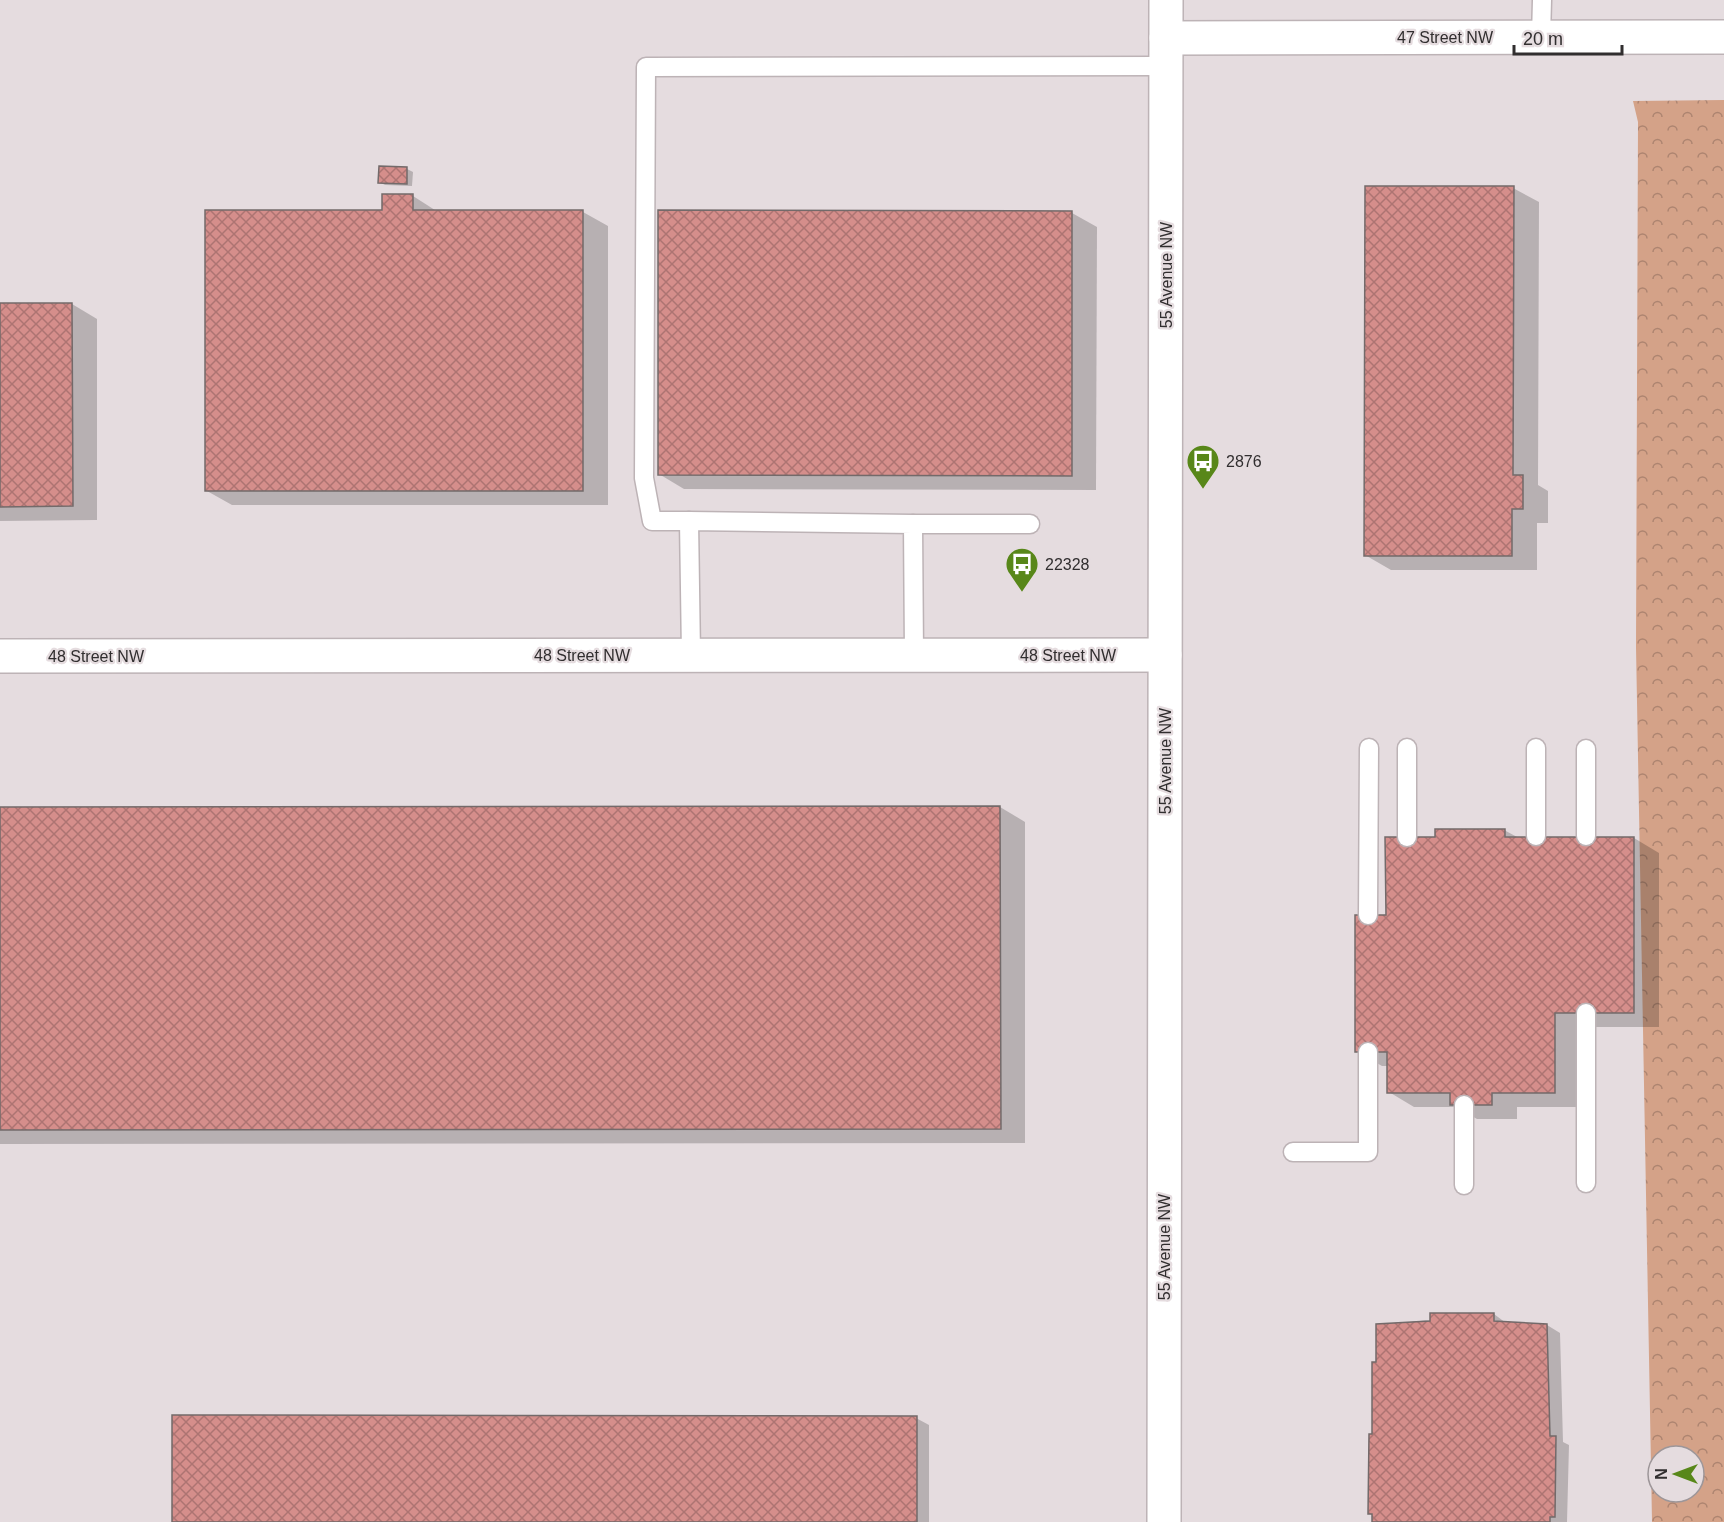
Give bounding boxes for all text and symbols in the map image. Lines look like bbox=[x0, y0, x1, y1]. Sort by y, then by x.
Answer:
scale bar bbox=[1514, 18, 1622, 56]
street label: 47 Street NW bbox=[1397, 29, 1494, 46]
text: 20 m bbox=[1523, 29, 1563, 49]
street label: 55 Avenue NW bbox=[1158, 221, 1175, 328]
bus stop icon: 2876 bbox=[1185, 443, 1221, 490]
place label: 2876 bbox=[1226, 453, 1262, 470]
bus stop icon: 22328 bbox=[1004, 546, 1040, 593]
place label: 22328 bbox=[1045, 556, 1090, 573]
street label: 48 Street NW bbox=[534, 647, 631, 664]
street label: 48 Street NW bbox=[1020, 647, 1117, 664]
street label: 48 Street NW bbox=[48, 648, 145, 665]
street label: 55 Avenue NW bbox=[1157, 707, 1174, 814]
street label: 55 Avenue NW bbox=[1156, 1193, 1173, 1300]
north arrow bbox=[1646, 1444, 1706, 1504]
text: N bbox=[1653, 1468, 1670, 1480]

